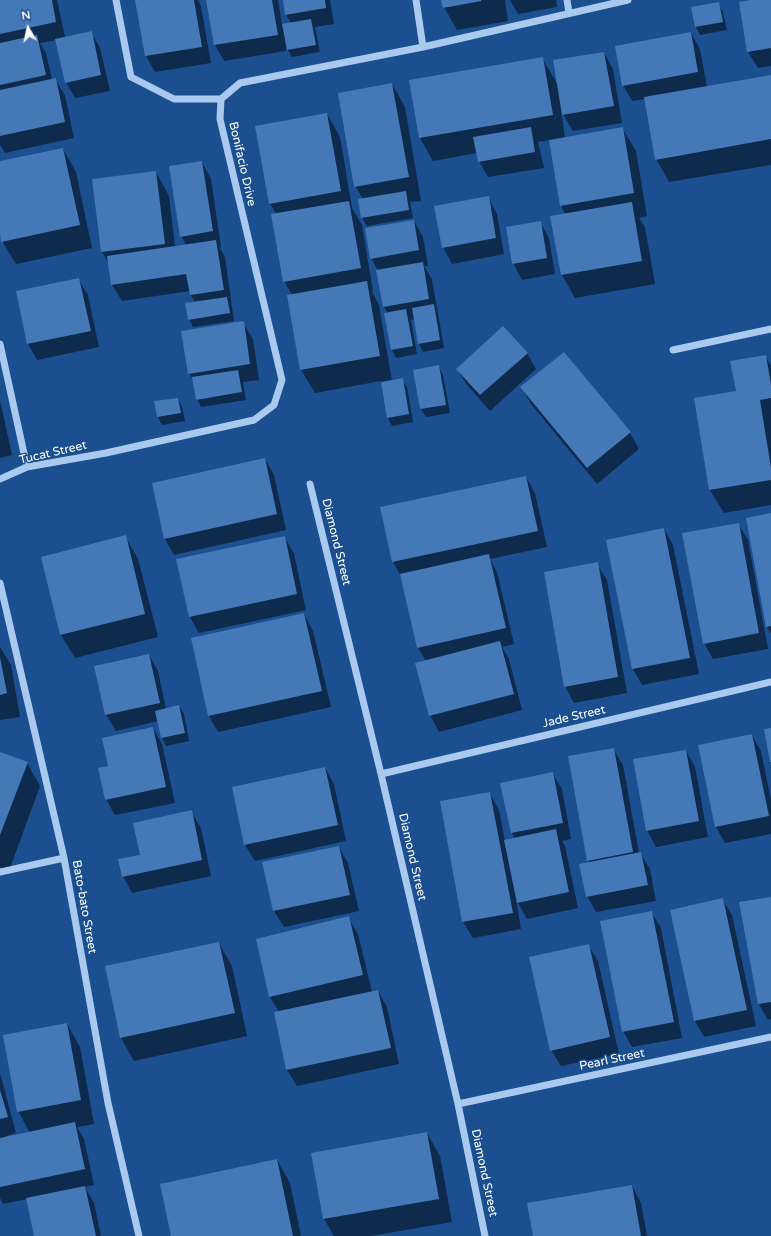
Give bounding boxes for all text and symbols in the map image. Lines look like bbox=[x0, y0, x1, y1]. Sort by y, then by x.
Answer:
north arrow bbox=[8, 8, 48, 48]
text: N bbox=[21, 9, 31, 23]
street label: Bonifacio Drive bbox=[225, 120, 259, 208]
street label: Tucat Street bbox=[18, 438, 88, 468]
street label: Diamond Street bbox=[318, 497, 354, 587]
street label: Jade Street bbox=[541, 703, 607, 731]
street label: Diamond Street bbox=[395, 812, 429, 902]
street label: Bato-bato Street bbox=[69, 859, 99, 955]
street label: Pearl Street bbox=[578, 1046, 646, 1074]
street label: Diamond Street bbox=[468, 1128, 500, 1218]

